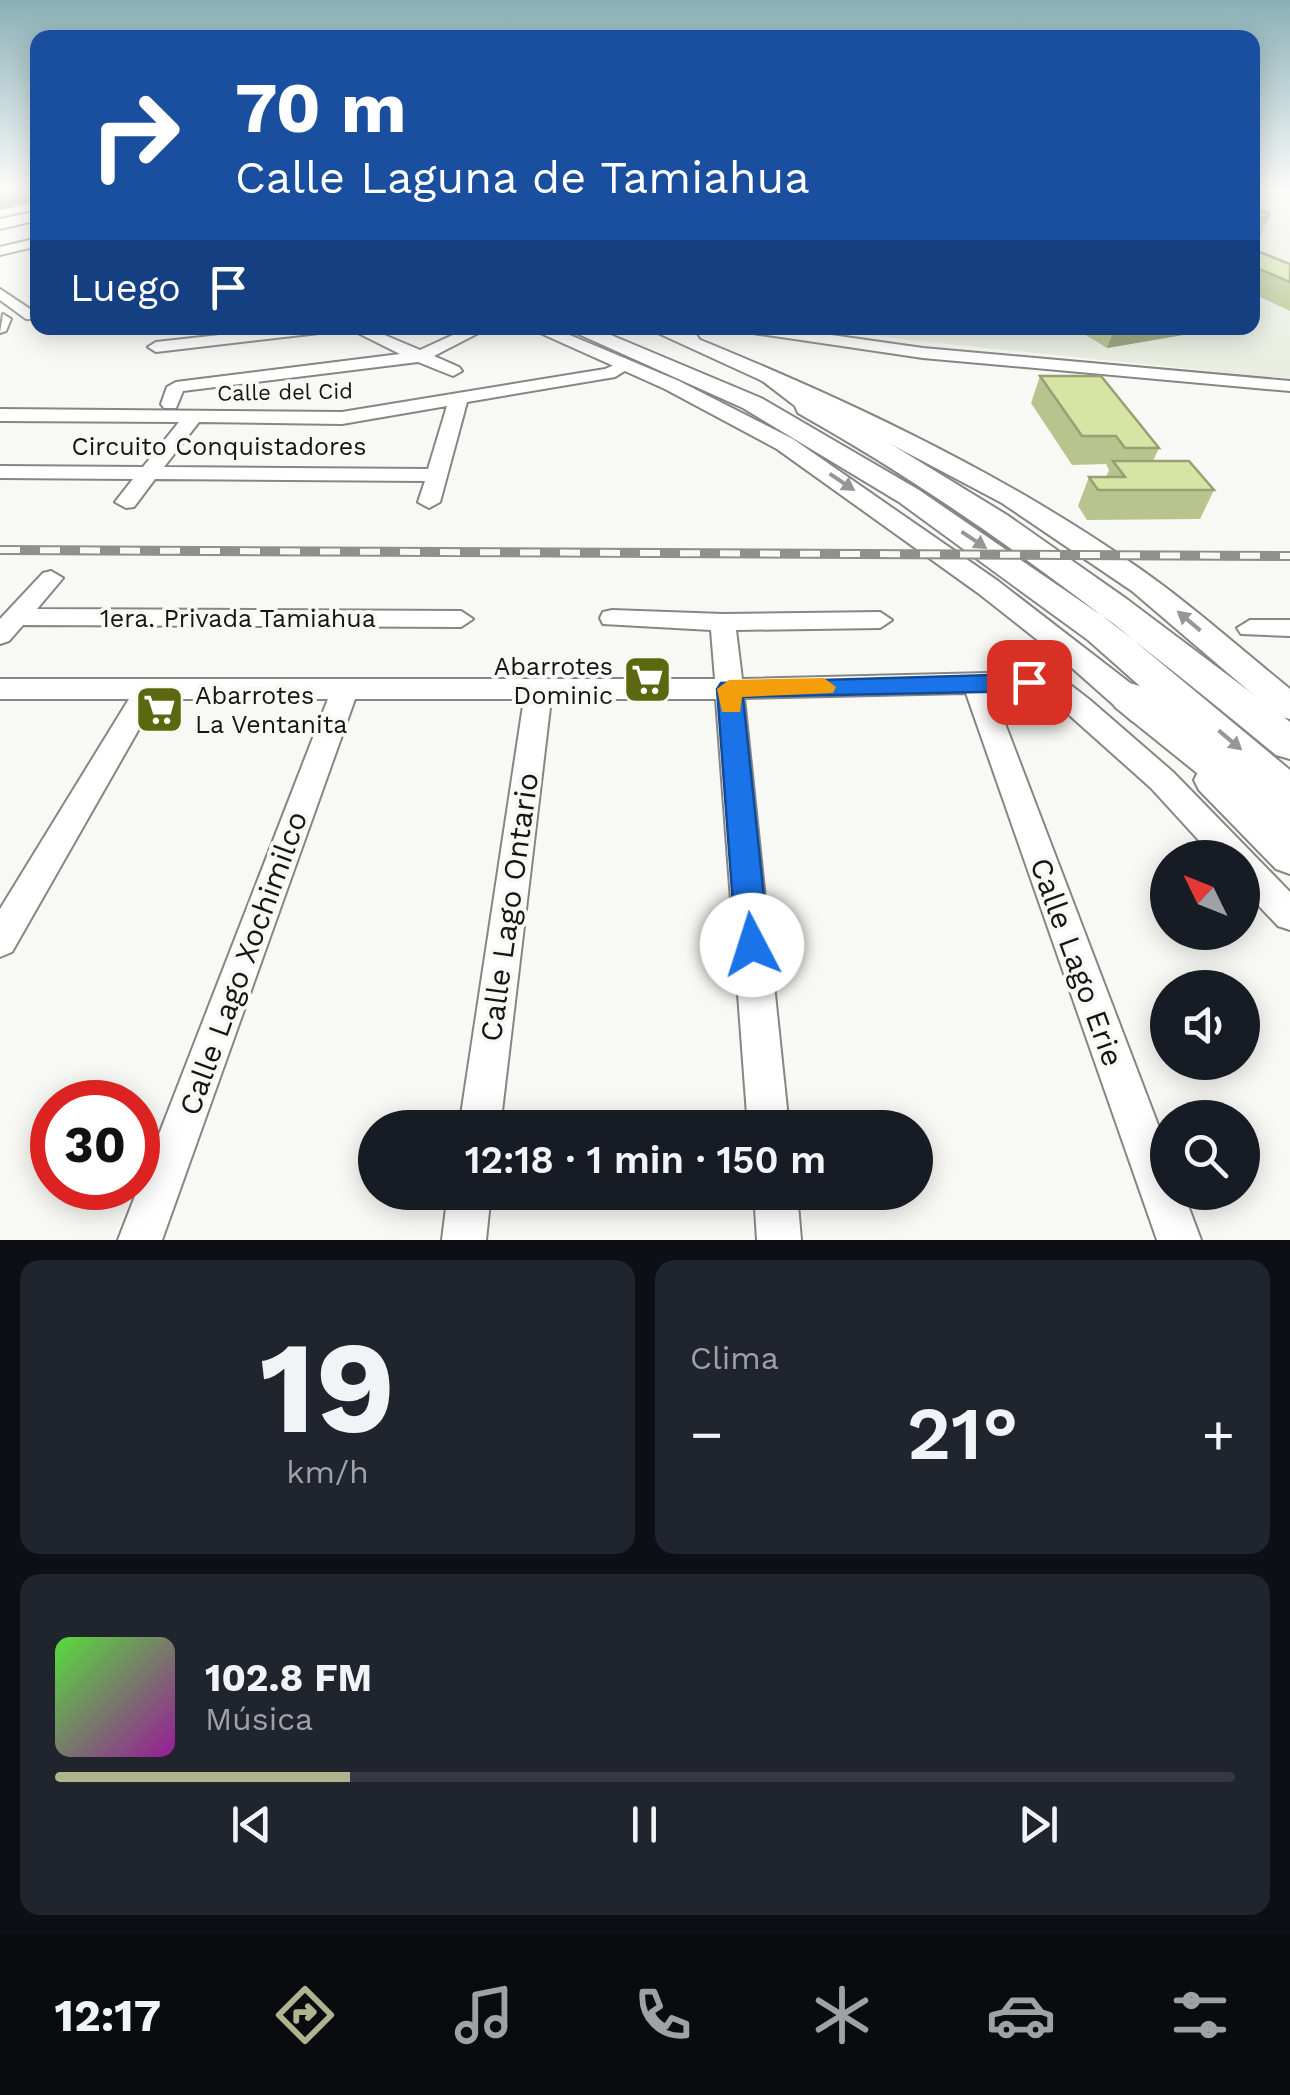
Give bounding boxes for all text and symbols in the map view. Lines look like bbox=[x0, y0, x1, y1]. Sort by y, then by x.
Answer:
text: 70 m bbox=[235, 67, 407, 149]
icon: right bbox=[70, 70, 200, 200]
text: Calle Laguna de Tamiahua bbox=[235, 151, 810, 204]
icon: arrive bbox=[201, 260, 256, 315]
text: Luego bbox=[70, 266, 181, 310]
street label: Calle del Cid bbox=[217, 378, 353, 406]
street label: Circuito Conquistadores bbox=[72, 432, 366, 461]
one-way arrow bbox=[829, 473, 856, 491]
one-way arrow bbox=[961, 530, 988, 549]
street label: 1era. Privada Tamiahua bbox=[100, 604, 376, 633]
one-way arrow bbox=[1176, 611, 1201, 633]
pin bbox=[987, 640, 1072, 725]
place label: Abarrotes Dominic bbox=[494, 652, 613, 710]
supermarket icon: Abarrotes Dominic bbox=[622, 654, 674, 706]
icon: arrive bbox=[1002, 655, 1057, 710]
place label: Abarrotes La Ventanita bbox=[195, 681, 347, 739]
supermarket icon: Abarrotes La Ventanita bbox=[134, 683, 186, 735]
one-way arrow bbox=[1217, 729, 1242, 751]
street label: Calle Lago Ontario bbox=[473, 770, 545, 1044]
street label: Calle Lago Xochimilco bbox=[172, 806, 314, 1120]
north arrow bbox=[1150, 840, 1260, 950]
map controls bbox=[1150, 840, 1260, 1210]
street label: Calle Lago Erie bbox=[1023, 853, 1131, 1071]
position arrow bbox=[700, 893, 804, 997]
button: sound bbox=[1150, 970, 1260, 1080]
speed limit sign: 30 bbox=[30, 1080, 160, 1210]
button: search bbox=[1150, 1100, 1260, 1210]
text: 12:18 · 1 min · 150 m bbox=[465, 1138, 826, 1182]
text: 19 bbox=[259, 1311, 396, 1464]
text: Clima bbox=[690, 1339, 779, 1377]
text: 21° bbox=[907, 1389, 1018, 1477]
text: − bbox=[690, 1402, 723, 1466]
text: + bbox=[1202, 1402, 1235, 1466]
text: km/h bbox=[286, 1453, 369, 1491]
text: 102.8 FM bbox=[205, 1656, 372, 1700]
text: Música bbox=[205, 1700, 313, 1738]
icon: previous bbox=[224, 1797, 279, 1852]
icon: pause bbox=[617, 1797, 672, 1852]
icon: next bbox=[1011, 1797, 1066, 1852]
icon: directions bbox=[270, 1980, 340, 2050]
icon: music bbox=[449, 1980, 519, 2050]
icon: phone bbox=[628, 1980, 698, 2050]
icon: climate bbox=[807, 1980, 877, 2050]
icon: car bbox=[986, 1980, 1056, 2050]
icon: filters bbox=[1165, 1980, 1235, 2050]
text: 12:17 bbox=[55, 1989, 161, 2042]

